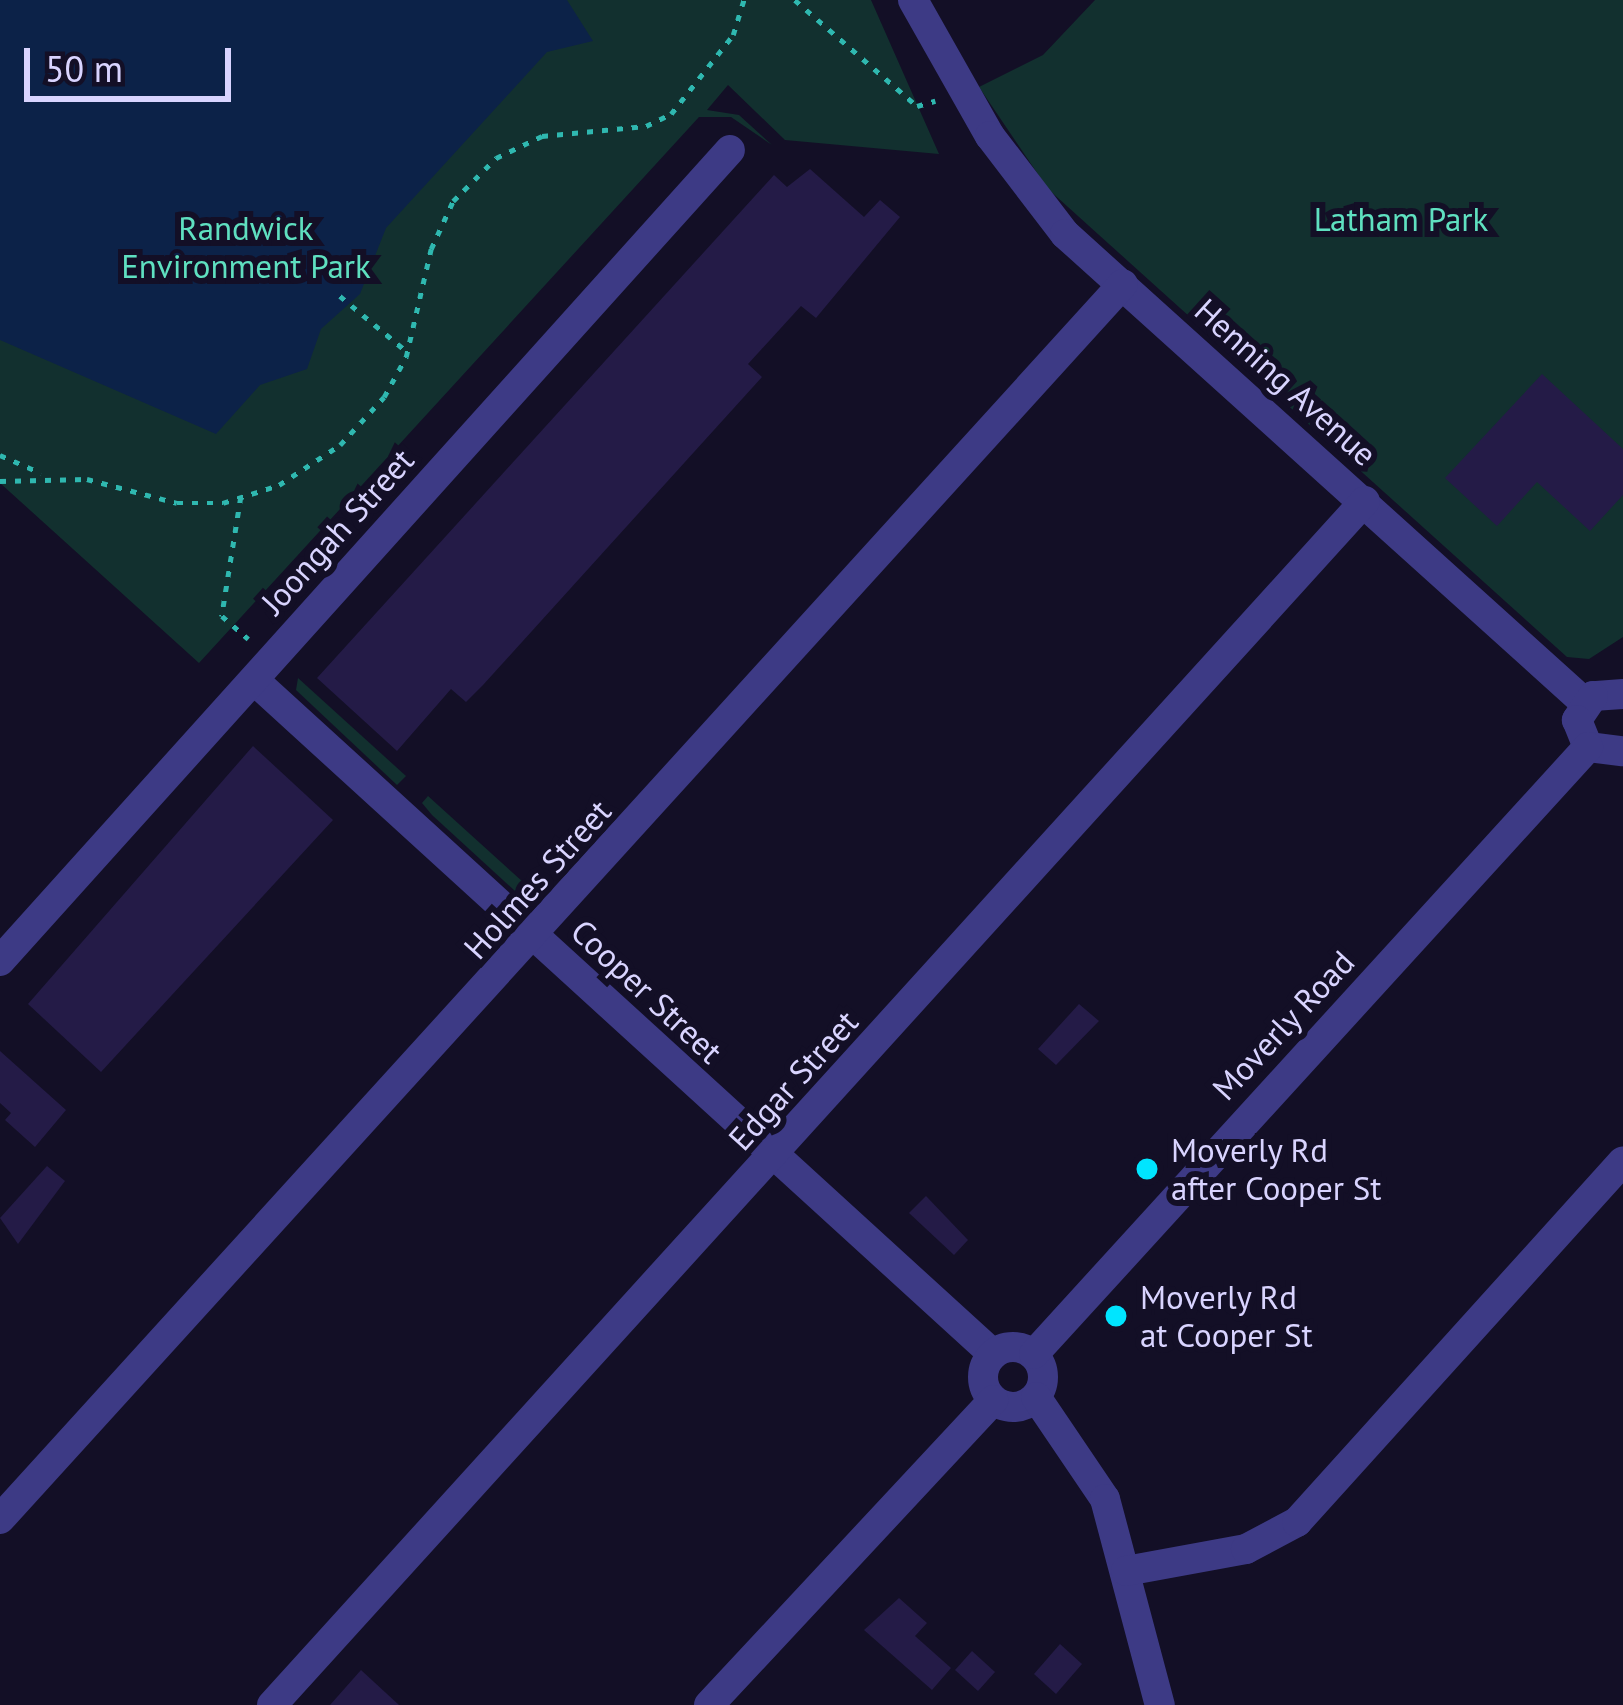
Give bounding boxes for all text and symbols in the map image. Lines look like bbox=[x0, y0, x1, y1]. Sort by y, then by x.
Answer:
scale bar bbox=[30, 24, 237, 98]
text: 50 m bbox=[45, 45, 123, 92]
park label: Latham Park bbox=[1314, 199, 1488, 239]
park label: Randwick Environment Park bbox=[121, 208, 371, 286]
street label: Henning Avenue bbox=[1187, 290, 1385, 474]
street label: Joongah Street bbox=[253, 440, 421, 622]
street label: Holmes Street bbox=[455, 791, 619, 967]
street label: Cooper Street bbox=[563, 911, 731, 1071]
street label: Moverly Road bbox=[1204, 942, 1362, 1108]
street label: Edgar Street bbox=[720, 1002, 866, 1158]
place label: Moverly Rd after Cooper St bbox=[1171, 1130, 1381, 1208]
marker: Moverly Rd after Cooper St bbox=[1134, 1156, 1160, 1182]
place label: Moverly Rd at Cooper St bbox=[1140, 1277, 1313, 1355]
marker: Moverly Rd at Cooper St bbox=[1103, 1303, 1129, 1329]

